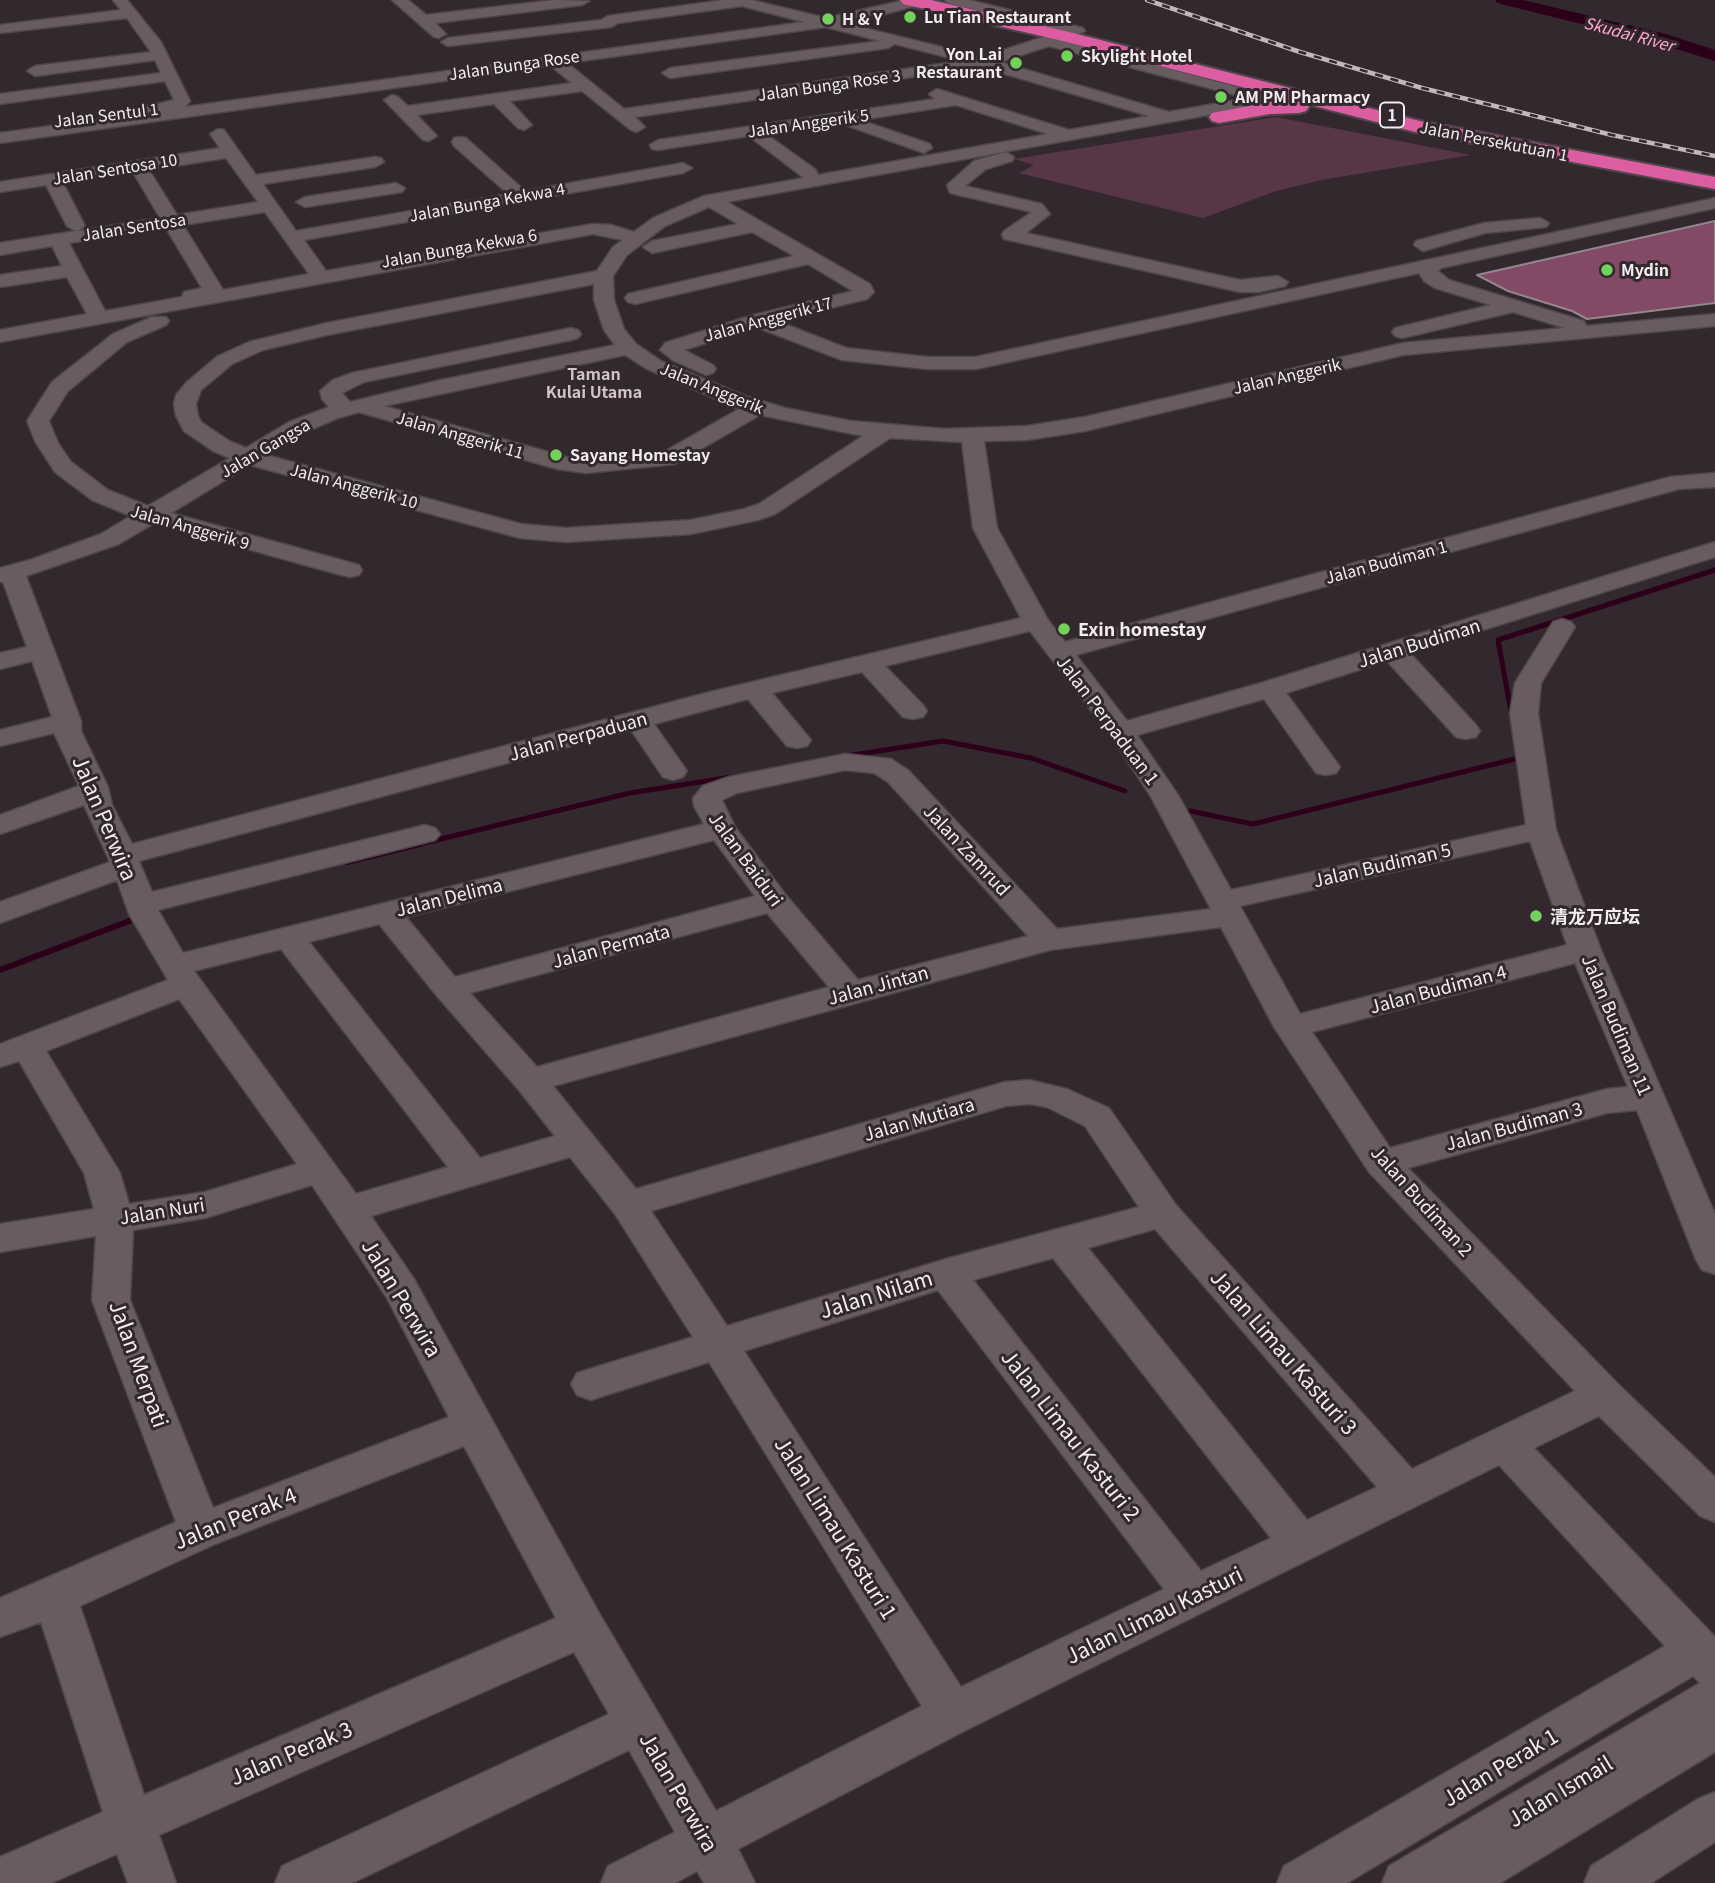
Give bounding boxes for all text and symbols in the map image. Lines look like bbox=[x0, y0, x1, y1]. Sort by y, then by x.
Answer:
place label: Lu Tian Restaurant bbox=[924, 7, 1071, 27]
place label: H & Y bbox=[842, 9, 882, 29]
marker: Lu Tian Restaurant bbox=[902, 9, 918, 25]
marker: H & Y bbox=[820, 11, 836, 27]
water label: Skudai River bbox=[1582, 13, 1676, 55]
place label: Yon Lai Restaurant bbox=[916, 44, 1002, 82]
street label: Jalan Bunga Rose bbox=[447, 46, 581, 84]
place label: Skylight Hotel bbox=[1081, 46, 1192, 66]
marker: Skylight Hotel bbox=[1059, 48, 1075, 64]
marker: Yon Lai Restaurant bbox=[1008, 55, 1024, 71]
street label: Jalan Bunga Rose 3 bbox=[756, 65, 902, 105]
place label: AM PM Pharmacy bbox=[1235, 87, 1370, 107]
marker: AM PM Pharmacy bbox=[1213, 89, 1229, 105]
street label: Jalan Sentul 1 bbox=[53, 99, 159, 131]
road number: 1 bbox=[1380, 102, 1404, 127]
street label: Jalan Anggerik 5 bbox=[746, 105, 870, 141]
street label: Jalan Persekutuan 1 bbox=[1418, 117, 1570, 165]
street label: Jalan Sentosa 10 bbox=[51, 150, 179, 188]
street label: Jalan Bunga Kekwa 4 bbox=[408, 179, 566, 225]
street label: Jalan Sentosa bbox=[81, 209, 187, 245]
street label: Jalan Bunga Kekwa 6 bbox=[380, 225, 538, 271]
place label: Mydin bbox=[1621, 260, 1669, 280]
marker: Mydin bbox=[1599, 262, 1615, 278]
street label: Jalan Anggerik 17 bbox=[702, 293, 834, 345]
street label: Jalan Anggerik bbox=[1231, 354, 1343, 398]
street label: Jalan Anggerik bbox=[657, 358, 767, 418]
district label: Taman Kulai Utama bbox=[546, 364, 642, 402]
street label: Jalan Anggerik 11 bbox=[394, 408, 526, 462]
street label: Jalan Gangsa bbox=[217, 415, 313, 481]
place label: Sayang Homestay bbox=[570, 445, 710, 465]
marker: Sayang Homestay bbox=[548, 447, 564, 463]
street label: Jalan Anggerik 10 bbox=[288, 460, 420, 512]
street label: Jalan Anggerik 9 bbox=[128, 501, 252, 553]
street label: Jalan Budiman 1 bbox=[1323, 537, 1449, 587]
street label: Jalan Budiman bbox=[1355, 614, 1483, 672]
place label: Exin homestay bbox=[1078, 618, 1206, 640]
marker: Exin homestay bbox=[1056, 621, 1072, 637]
street label: Jalan Perpaduan 1 bbox=[1052, 651, 1164, 789]
street label: Jalan Perpaduan bbox=[507, 707, 649, 765]
street label: Jalan Perwira bbox=[67, 752, 143, 884]
street label: Jalan Zamrud bbox=[919, 800, 1015, 900]
street label: Jalan Baiduri bbox=[705, 808, 787, 910]
street label: Jalan Budiman 5 bbox=[1311, 839, 1453, 891]
street label: Jalan Delima bbox=[393, 873, 505, 921]
place label: 清龙万应坛 bbox=[1550, 905, 1640, 927]
marker: 清龙万应坛 bbox=[1528, 908, 1544, 924]
street label: Jalan Permata bbox=[550, 920, 672, 972]
street label: Jalan Budiman 11 bbox=[1578, 951, 1656, 1099]
street label: Jalan Budiman 4 bbox=[1367, 960, 1509, 1018]
street label: Jalan Jintan bbox=[825, 961, 931, 1009]
street label: Jalan Mutiara bbox=[861, 1093, 977, 1145]
street label: Jalan Budiman 3 bbox=[1443, 1097, 1585, 1155]
street label: Jalan Budiman 2 bbox=[1367, 1141, 1477, 1261]
street label: Jalan Nuri bbox=[118, 1194, 206, 1228]
street label: Jalan Perwira bbox=[357, 1234, 447, 1362]
street label: Jalan Nilam bbox=[817, 1265, 935, 1323]
street label: Jalan Limau Kasturi 3 bbox=[1206, 1265, 1362, 1439]
street label: Jalan Merpati bbox=[104, 1297, 174, 1431]
street label: Jalan Limau Kasturi 2 bbox=[996, 1345, 1146, 1525]
street label: Jalan Limau Kasturi 1 bbox=[770, 1432, 902, 1624]
street label: Jalan Perak 4 bbox=[170, 1482, 300, 1554]
street label: Jalan Limau Kasturi bbox=[1062, 1561, 1246, 1669]
street label: Jalan Perak 3 bbox=[226, 1716, 356, 1790]
street label: Jalan Perak 1 bbox=[1438, 1723, 1562, 1811]
street label: Jalan Perwira bbox=[635, 1728, 723, 1856]
street label: Jalan Ismail bbox=[1503, 1750, 1617, 1832]

